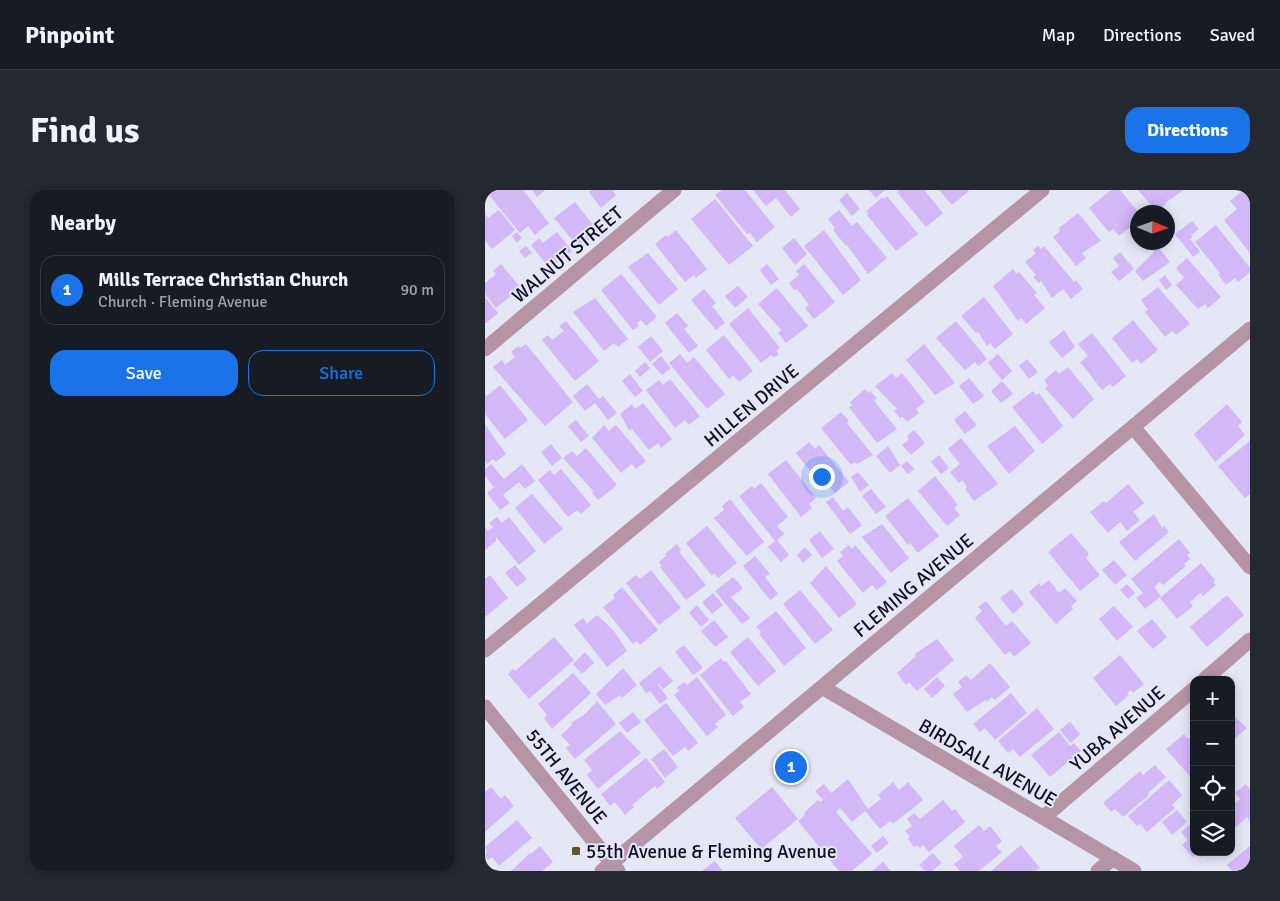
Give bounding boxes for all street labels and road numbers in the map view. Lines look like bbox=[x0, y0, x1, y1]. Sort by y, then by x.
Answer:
street label: WALNUT STREET bbox=[507, 201, 629, 308]
street label: HILLEN DRIVE bbox=[699, 359, 804, 452]
street label: FLEMING AVENUE bbox=[849, 529, 979, 643]
street label: YUBA AVENUE bbox=[1065, 681, 1170, 777]
street label: BIRDSALL AVENUE bbox=[914, 714, 1061, 812]
street label: 55TH AVENUE bbox=[521, 724, 612, 829]

